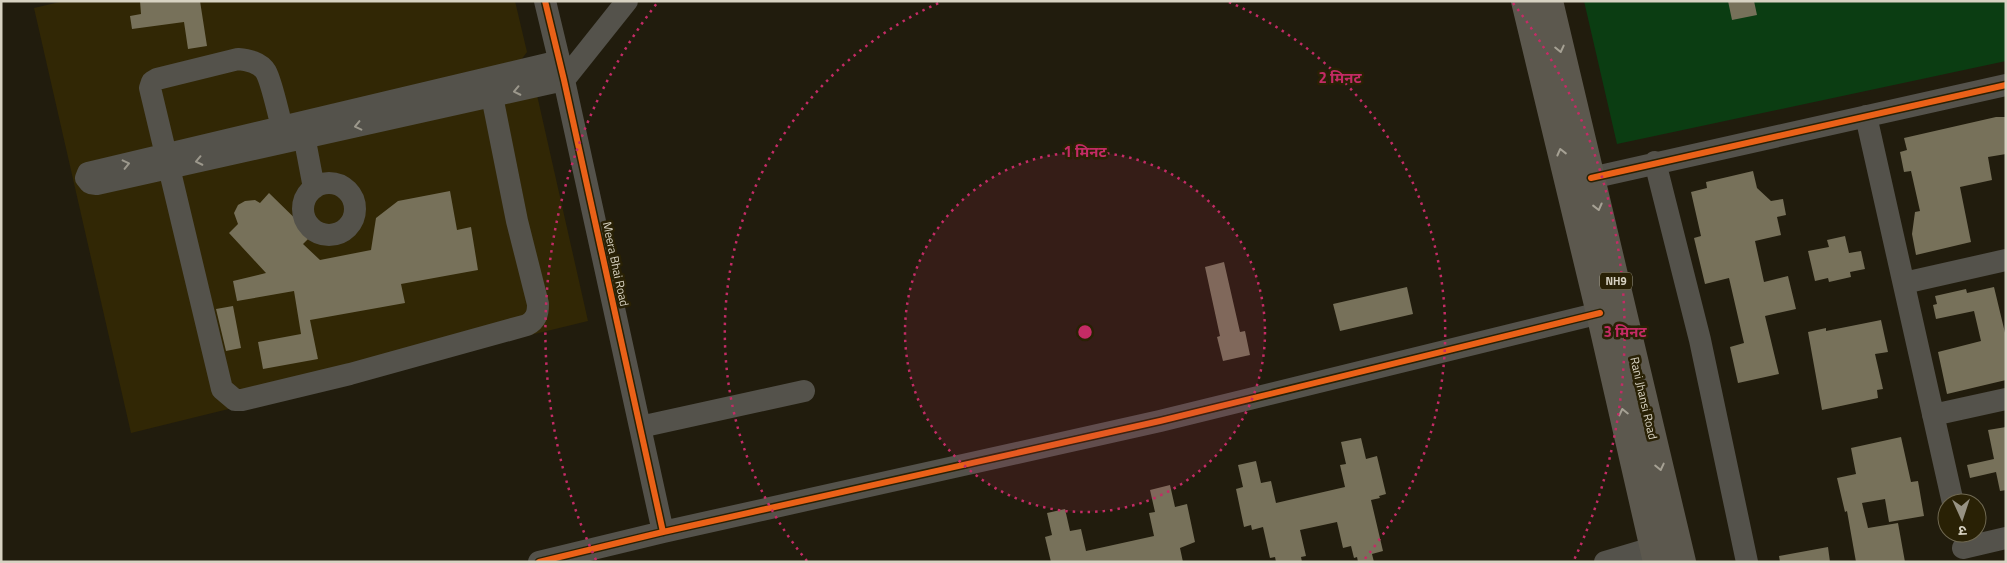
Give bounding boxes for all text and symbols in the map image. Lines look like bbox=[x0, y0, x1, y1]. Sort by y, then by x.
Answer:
one-way arrow bbox=[1554, 44, 1565, 53]
text: 2 मिनट bbox=[1318, 66, 1363, 89]
one-way arrow bbox=[512, 86, 521, 96]
one-way arrow bbox=[354, 120, 363, 131]
text: 1 मिनट bbox=[1063, 140, 1108, 163]
one-way arrow bbox=[1556, 147, 1567, 156]
one-way arrow bbox=[195, 155, 204, 166]
one-way arrow bbox=[122, 159, 131, 170]
one-way arrow bbox=[1592, 202, 1603, 211]
street label: Meera Bhai Road bbox=[598, 220, 634, 308]
road number: NH9 bbox=[1600, 272, 1632, 290]
text: 3 मिनट bbox=[1603, 320, 1648, 343]
centre of rings bbox=[1076, 323, 1094, 341]
street label: Rani Jhansi Road bbox=[1625, 355, 1663, 441]
one-way arrow bbox=[1618, 407, 1629, 416]
one-way arrow bbox=[1654, 462, 1665, 471]
north arrow bbox=[1937, 493, 1987, 543]
text: उ bbox=[1957, 521, 1967, 542]

